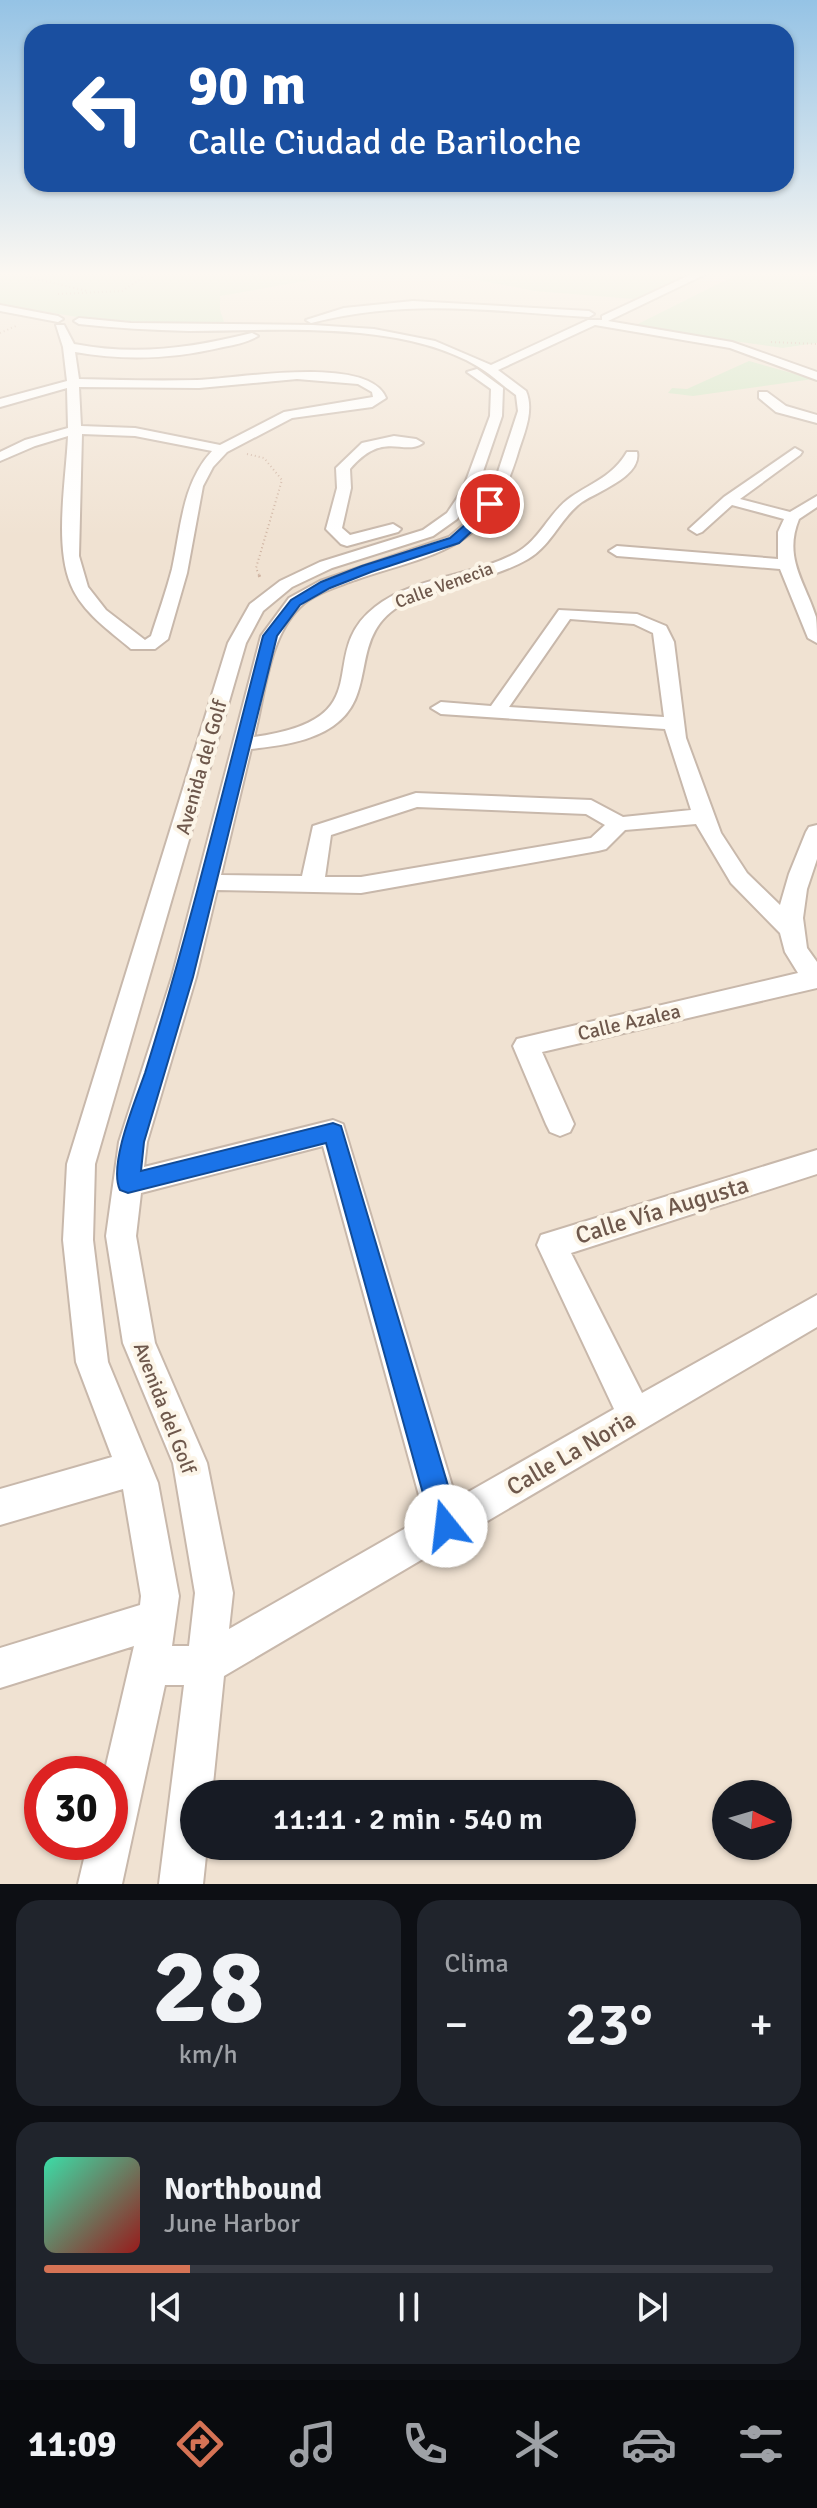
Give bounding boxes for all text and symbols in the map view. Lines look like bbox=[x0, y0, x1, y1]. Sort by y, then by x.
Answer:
text: 90 m bbox=[188, 51, 306, 120]
icon: left bbox=[56, 56, 160, 160]
text: Calle Ciudad de Bariloche bbox=[188, 120, 582, 165]
pin bbox=[456, 470, 524, 538]
icon: arrive bbox=[468, 482, 512, 526]
street label: Calle Venecia bbox=[392, 557, 496, 613]
street label: Avenida del Golf bbox=[170, 696, 233, 837]
street label: Calle Azalea bbox=[575, 999, 683, 1046]
street label: Calle Vía Augusta bbox=[572, 1169, 752, 1251]
street label: Avenida del Golf bbox=[128, 1339, 202, 1479]
street label: Calle La Noria bbox=[501, 1404, 641, 1502]
position arrow bbox=[404, 1484, 488, 1568]
speed limit sign: 30 bbox=[24, 1756, 128, 1860]
north arrow bbox=[712, 1780, 792, 1860]
map controls bbox=[712, 1780, 792, 1860]
text: 11:11 · 2 min · 540 m bbox=[273, 1801, 543, 1838]
text: 28 bbox=[152, 1923, 264, 2051]
text: Clima bbox=[445, 1948, 509, 1980]
text: 23° bbox=[565, 1988, 653, 2062]
text: − bbox=[445, 1998, 468, 2052]
text: + bbox=[749, 1998, 773, 2052]
text: km/h bbox=[179, 2039, 238, 2071]
text: Northbound bbox=[164, 2171, 322, 2208]
text: June Harbor bbox=[164, 2208, 300, 2240]
icon: previous bbox=[144, 2285, 188, 2329]
icon: pause bbox=[387, 2285, 431, 2329]
icon: next bbox=[630, 2285, 674, 2329]
icon: directions bbox=[172, 2416, 228, 2472]
icon: music bbox=[285, 2416, 341, 2472]
icon: phone bbox=[397, 2416, 453, 2472]
icon: climate bbox=[509, 2416, 565, 2472]
icon: car bbox=[621, 2416, 677, 2472]
icon: filters bbox=[733, 2416, 789, 2472]
text: 11:09 bbox=[28, 2422, 116, 2467]

